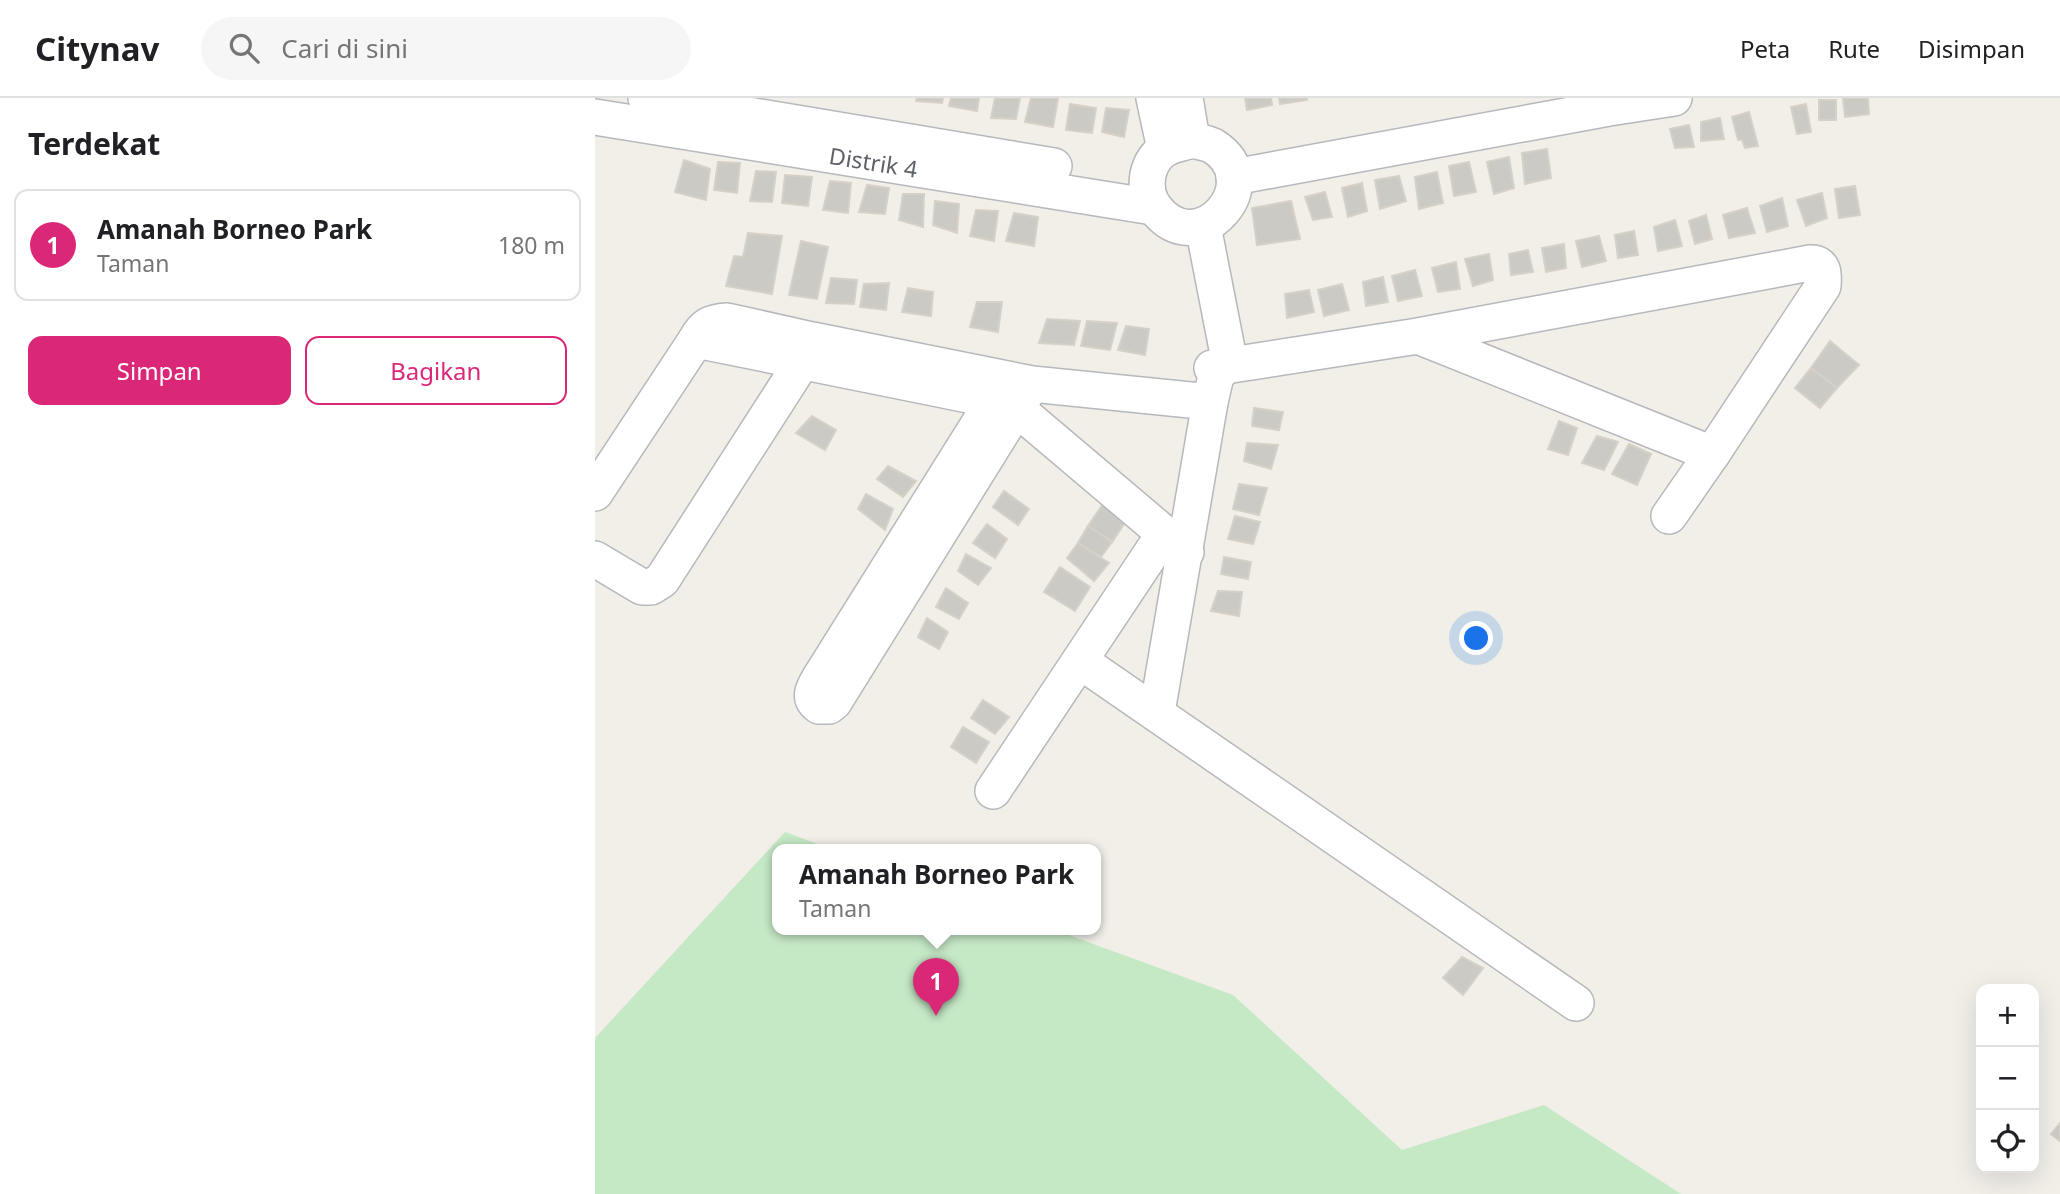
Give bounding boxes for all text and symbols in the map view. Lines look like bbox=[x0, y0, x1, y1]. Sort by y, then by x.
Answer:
search box bbox=[201, 17, 691, 80]
text: Citynav bbox=[35, 26, 159, 71]
icon: search bbox=[225, 29, 263, 67]
text: Cari di sini bbox=[281, 30, 408, 66]
text: Peta bbox=[1740, 32, 1790, 65]
text: Rute bbox=[1828, 32, 1880, 65]
text: Disimpan bbox=[1918, 32, 2025, 65]
text: Terdekat bbox=[28, 123, 160, 164]
street label: Distrik 4 bbox=[827, 139, 920, 185]
text: Amanah Borneo Park bbox=[97, 211, 372, 247]
text: 1 bbox=[46, 229, 60, 261]
text: 180 m bbox=[498, 229, 565, 261]
text: Taman bbox=[97, 247, 169, 279]
button: Simpan bbox=[28, 336, 291, 405]
button: Bagikan bbox=[305, 336, 567, 405]
your location bbox=[1459, 621, 1493, 655]
popup bbox=[772, 844, 1101, 935]
text: Amanah Borneo Park bbox=[799, 856, 1074, 892]
text: Taman bbox=[799, 892, 871, 924]
pin: 1 bbox=[913, 958, 959, 1016]
map controls bbox=[1976, 984, 2039, 1173]
button: + bbox=[1976, 984, 2039, 1047]
button: − bbox=[1976, 1047, 2039, 1110]
button: locate bbox=[1976, 1110, 2039, 1173]

